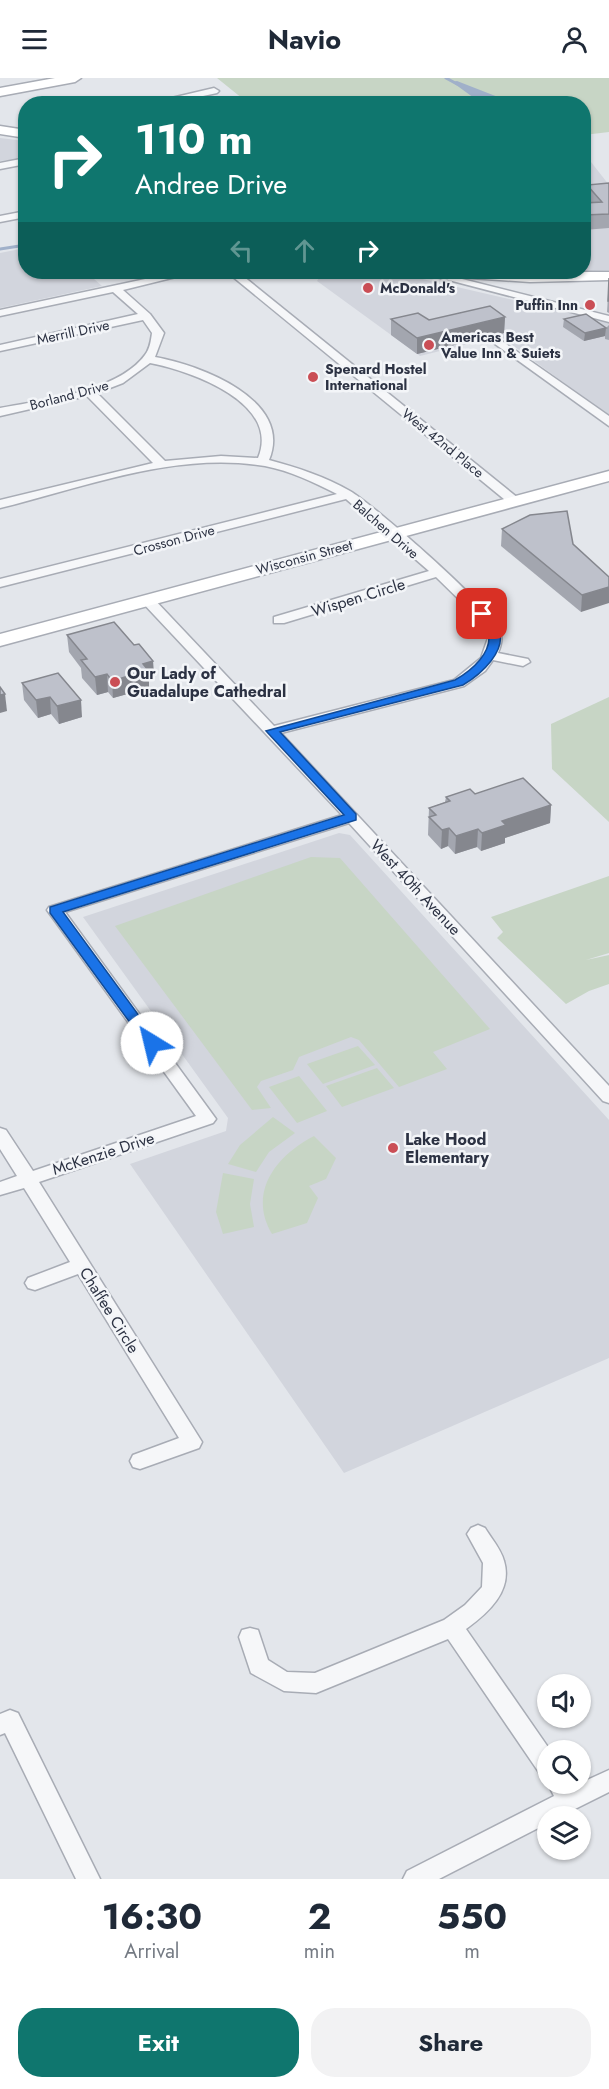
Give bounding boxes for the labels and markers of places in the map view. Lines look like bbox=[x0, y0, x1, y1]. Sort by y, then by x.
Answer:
place label: McDonald's bbox=[380, 278, 456, 298]
marker: McDonald's bbox=[361, 281, 375, 295]
place label: Puffin Inn bbox=[515, 295, 578, 315]
marker: Puffin Inn bbox=[583, 298, 597, 312]
place label: Americas Best Value Inn & Suiets bbox=[440, 327, 561, 363]
marker: Americas Best Value Inn & Suiets bbox=[422, 338, 436, 352]
place label: Spenard Hostel International bbox=[325, 359, 427, 395]
marker: Spenard Hostel International bbox=[306, 370, 320, 384]
pin bbox=[456, 588, 507, 639]
place label: Our Lady of Guadalupe Cathedral bbox=[127, 662, 286, 703]
marker: Our Lady of Guadalupe Cathedral bbox=[108, 675, 122, 689]
place label: Lake Hood Elementary bbox=[405, 1128, 489, 1169]
marker: Lake Hood Elementary bbox=[386, 1141, 400, 1155]

